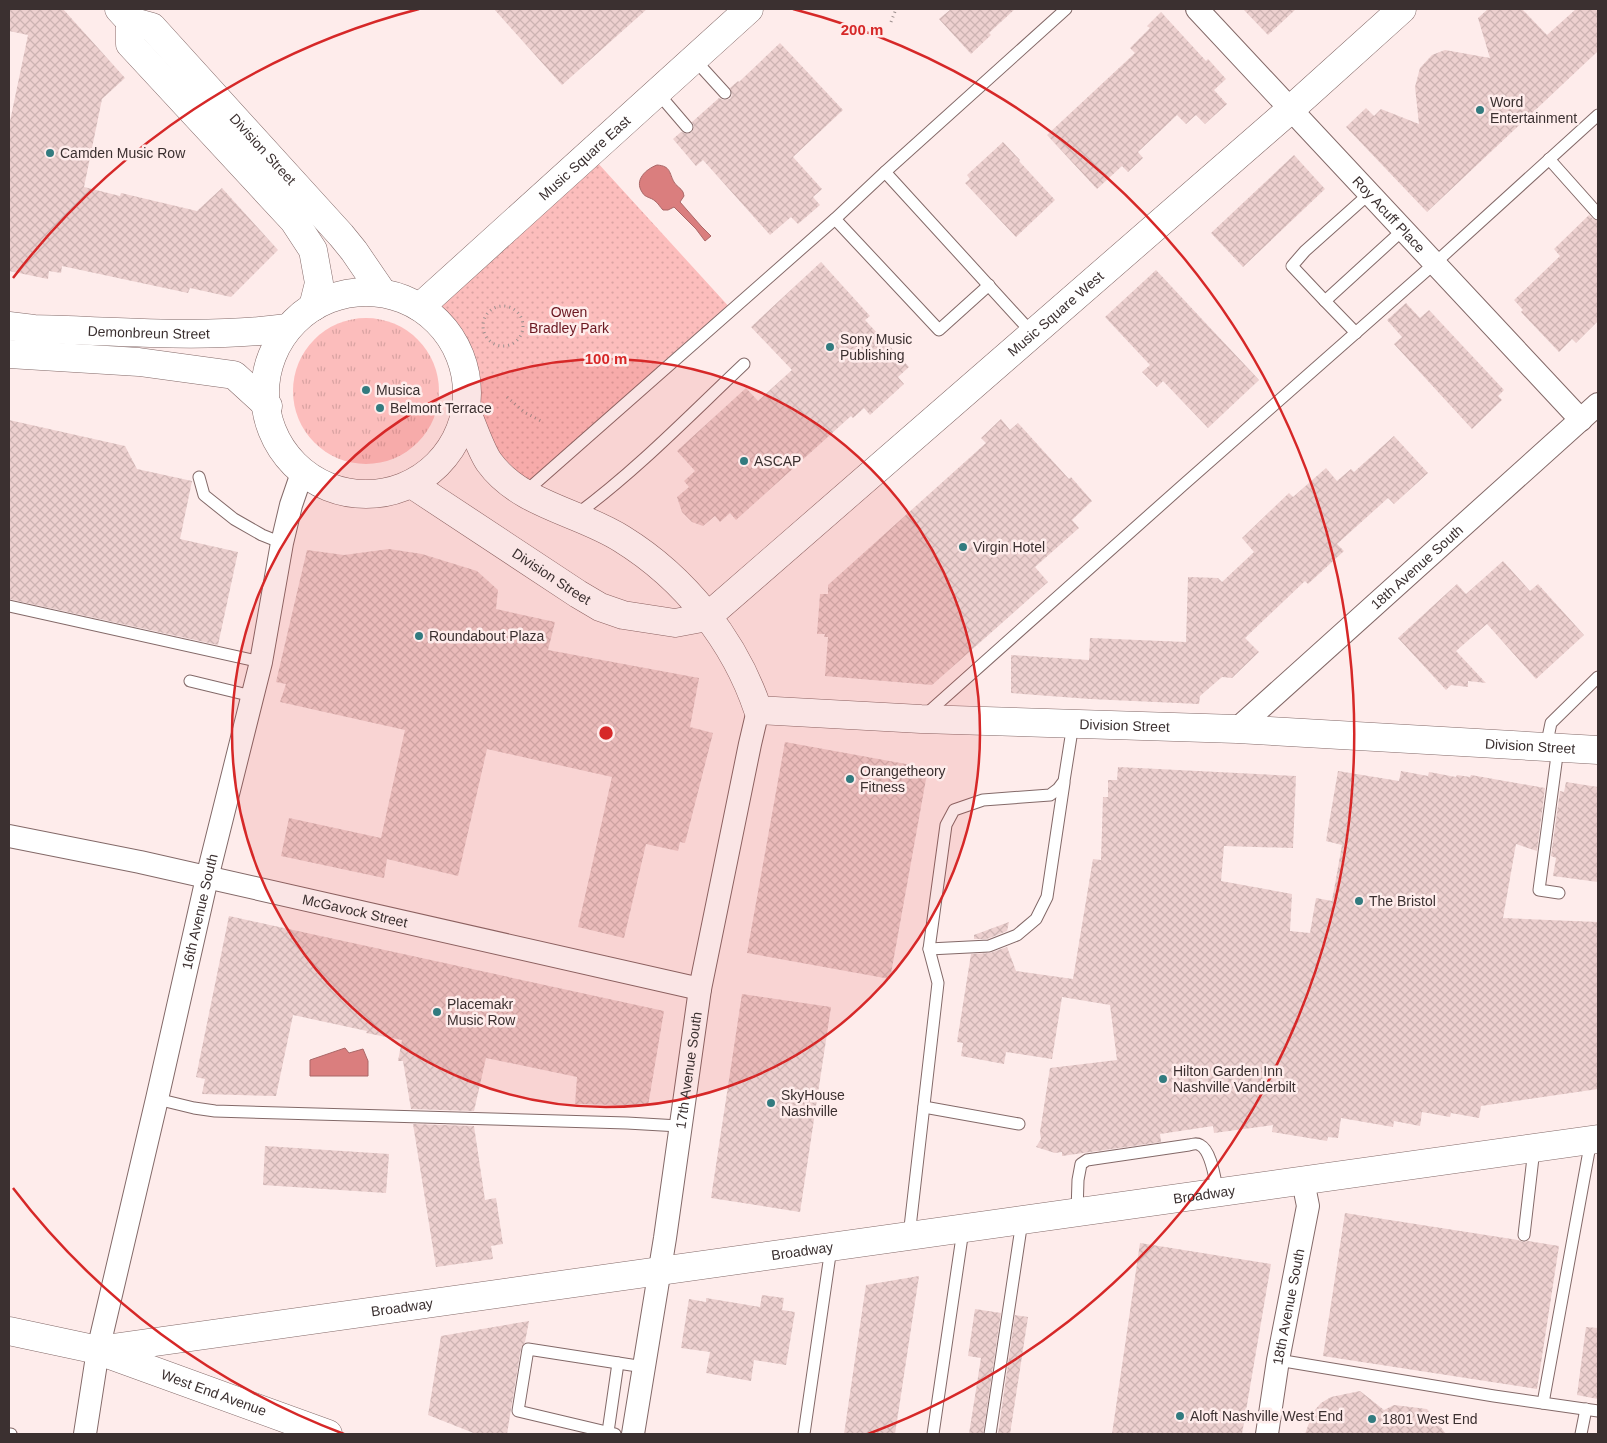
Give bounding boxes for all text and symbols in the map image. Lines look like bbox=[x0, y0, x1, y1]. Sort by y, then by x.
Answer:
text: 200 m bbox=[841, 21, 883, 38]
place label: Word Entertainment bbox=[1490, 94, 1577, 126]
marker: Word Entertainment bbox=[1474, 104, 1486, 116]
street label: Division Street bbox=[227, 110, 299, 188]
street label: Music Square East bbox=[536, 112, 634, 203]
place label: Camden Music Row bbox=[60, 145, 186, 161]
marker: Camden Music Row bbox=[44, 147, 56, 159]
street label: Roy Acuff Place bbox=[1349, 173, 1429, 256]
street label: Music Square West bbox=[1005, 268, 1107, 360]
park label: Owen Bradley Park bbox=[529, 304, 610, 336]
street label: Demonbreun Street bbox=[87, 323, 210, 342]
place label: Sony Music Publishing bbox=[840, 331, 912, 363]
marker: Sony Music Publishing bbox=[824, 341, 836, 353]
text: 100 m bbox=[585, 350, 627, 367]
place label: Musica bbox=[376, 382, 421, 398]
marker: Musica bbox=[360, 384, 372, 396]
place label: Belmont Terrace bbox=[390, 400, 492, 416]
marker: Belmont Terrace bbox=[374, 402, 386, 414]
place label: ASCAP bbox=[754, 453, 801, 469]
marker: ASCAP bbox=[738, 455, 750, 467]
street label: 18th Avenue South bbox=[1368, 522, 1466, 613]
place label: Virgin Hotel bbox=[973, 539, 1045, 555]
marker: Virgin Hotel bbox=[957, 541, 969, 553]
street label: Division Street bbox=[509, 545, 594, 608]
place label: Roundabout Plaza bbox=[429, 628, 544, 644]
marker: Roundabout Plaza bbox=[413, 630, 425, 642]
street label: Division Street bbox=[1079, 716, 1170, 735]
centre of rings bbox=[597, 724, 615, 742]
street label: Division Street bbox=[1484, 735, 1576, 757]
place label: Orangetheory Fitness bbox=[860, 763, 946, 795]
marker: Orangetheory Fitness bbox=[844, 773, 856, 785]
street label: 16th Avenue South bbox=[179, 852, 221, 971]
street label: McGavock Street bbox=[301, 891, 409, 930]
place label: The Bristol bbox=[1369, 893, 1436, 909]
marker: The Bristol bbox=[1353, 895, 1365, 907]
place label: Placemakr Music Row bbox=[447, 996, 516, 1028]
marker: Placemakr Music Row bbox=[431, 1006, 443, 1018]
street label: 17th Avenue South bbox=[672, 1011, 705, 1130]
place label: Hilton Garden Inn Nashville Vanderbilt bbox=[1173, 1063, 1296, 1095]
marker: Hilton Garden Inn Nashville Vanderbilt bbox=[1157, 1073, 1169, 1085]
place label: SkyHouse Nashville bbox=[781, 1087, 845, 1119]
marker: SkyHouse Nashville bbox=[765, 1097, 777, 1109]
street label: Broadway bbox=[1172, 1182, 1236, 1207]
street label: Broadway bbox=[770, 1239, 834, 1263]
street label: 18th Avenue South bbox=[1269, 1247, 1308, 1366]
street label: Broadway bbox=[370, 1295, 434, 1320]
street label: West End Avenue bbox=[159, 1366, 269, 1419]
place label: Aloft Nashville West End bbox=[1190, 1408, 1343, 1424]
marker: Aloft Nashville West End bbox=[1174, 1410, 1186, 1422]
place label: 1801 West End bbox=[1382, 1411, 1477, 1427]
marker: 1801 West End bbox=[1366, 1413, 1378, 1425]

